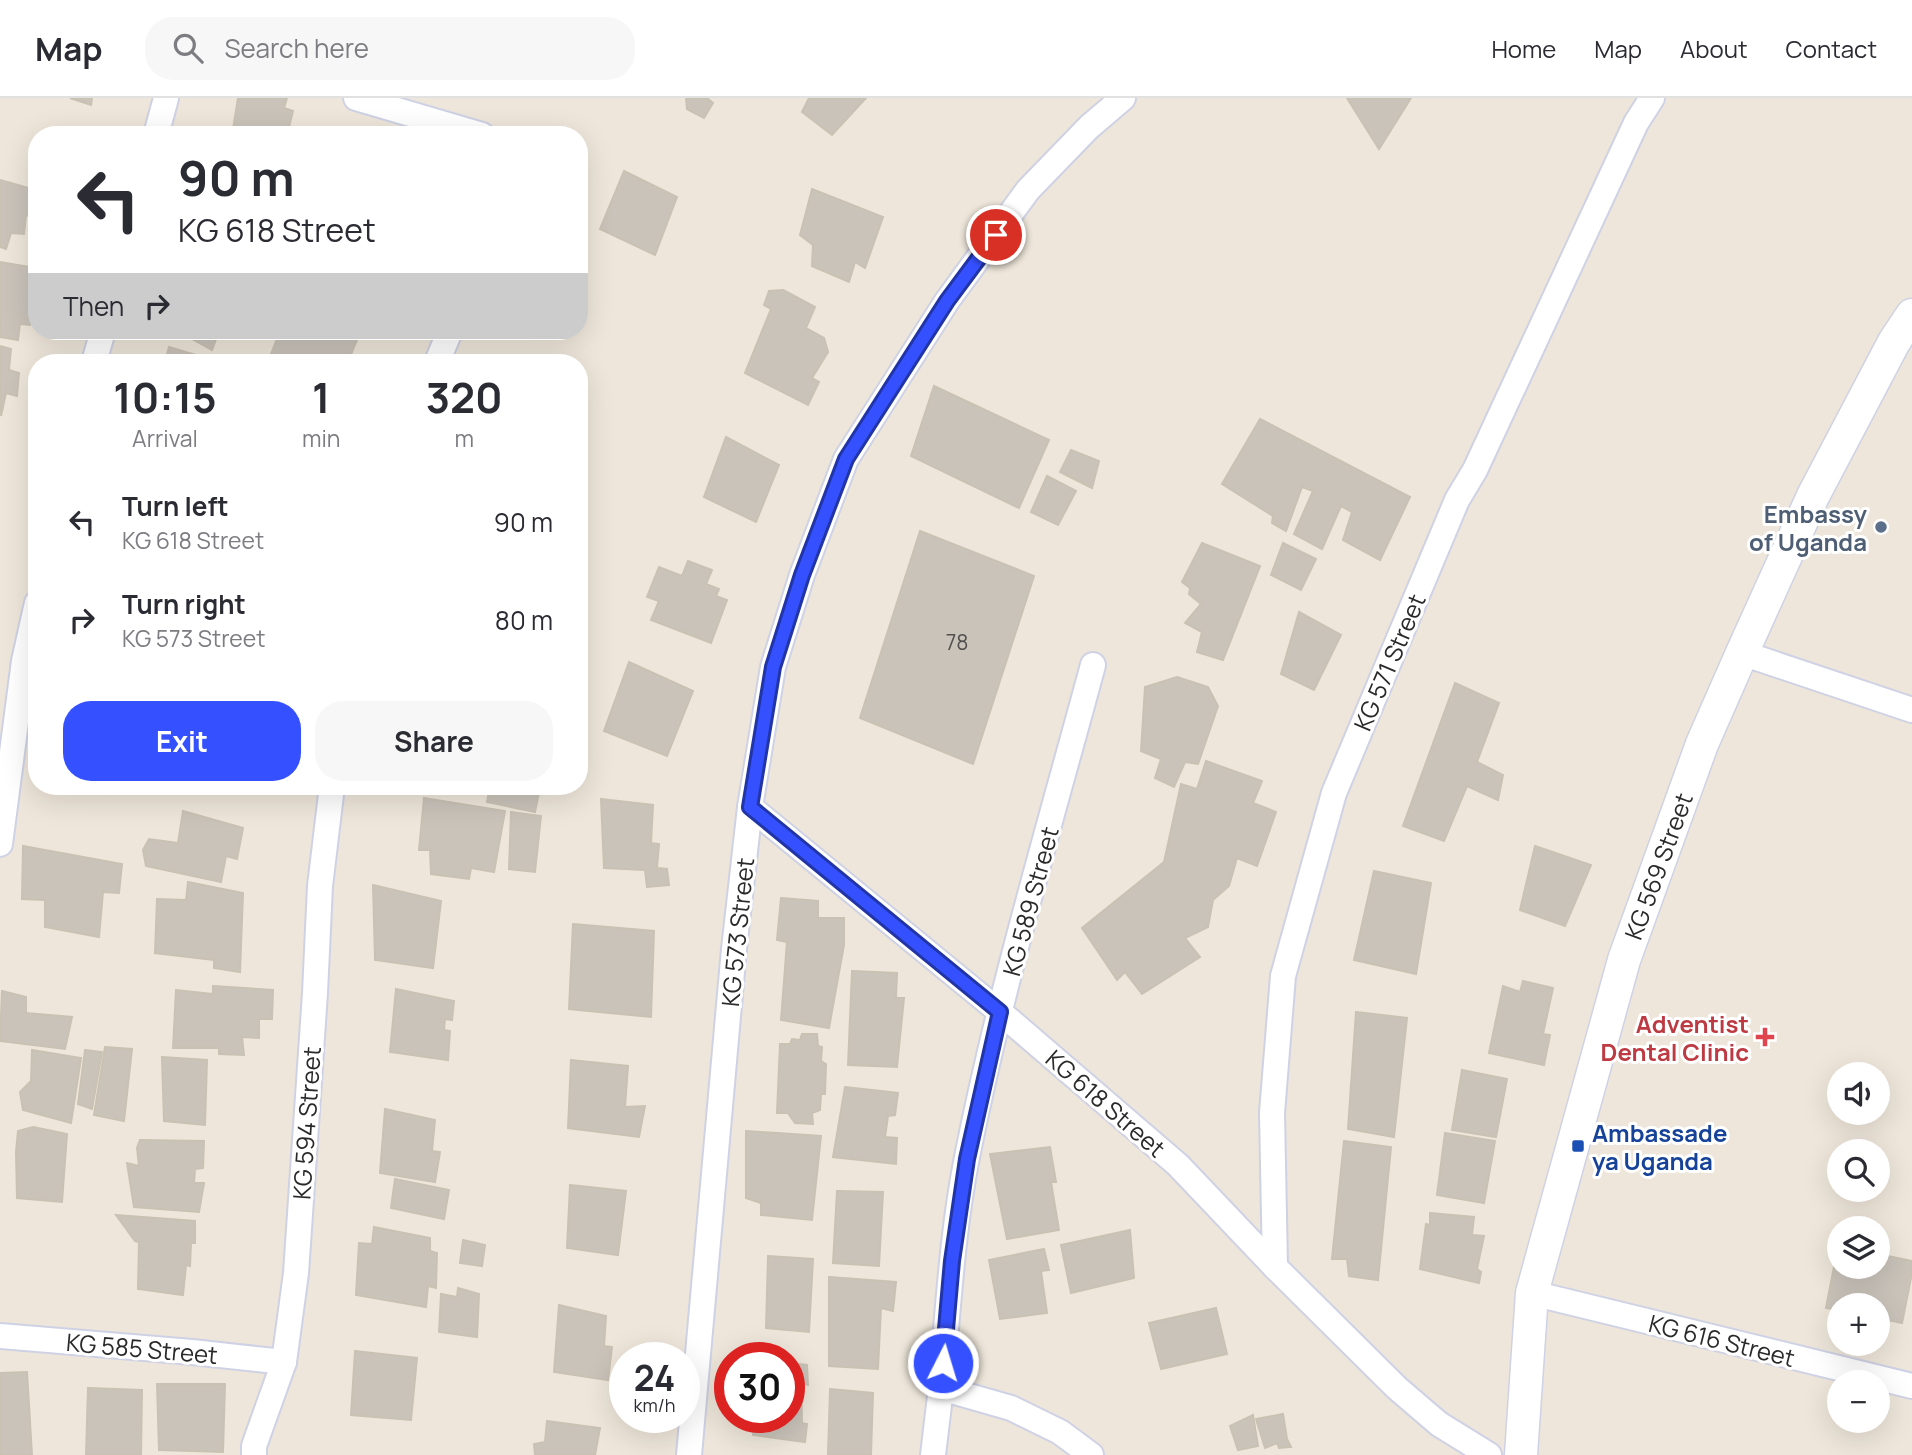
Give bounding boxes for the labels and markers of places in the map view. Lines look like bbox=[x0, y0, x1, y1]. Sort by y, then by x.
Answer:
pin bbox=[966, 205, 1026, 265]
place label: Embassy of Uganda bbox=[1749, 497, 1868, 558]
marker: Embassy of Uganda bbox=[1873, 519, 1889, 535]
place label: Adventist Dental Clinic bbox=[1601, 1007, 1749, 1068]
marker: Adventist Dental Clinic bbox=[1755, 1027, 1775, 1047]
place label: Ambassade ya Uganda bbox=[1592, 1116, 1727, 1177]
marker: Ambassade ya Uganda bbox=[1570, 1138, 1586, 1154]

